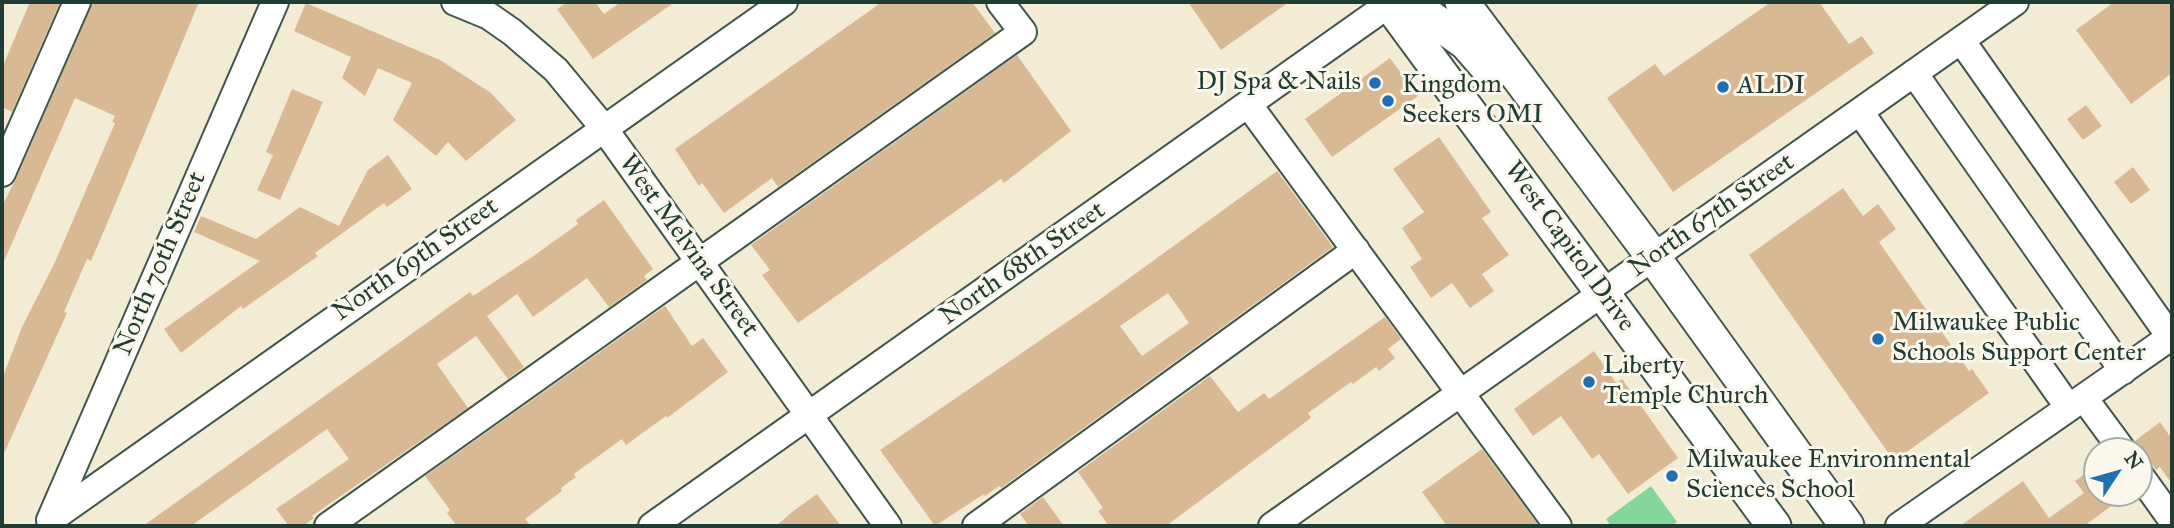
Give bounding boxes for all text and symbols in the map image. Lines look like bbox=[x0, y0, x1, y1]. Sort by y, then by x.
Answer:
place label: DJ Spa & Nails bbox=[1196, 67, 1361, 99]
place label: Kingdom Seekers OMI bbox=[1402, 70, 1544, 132]
place label: ALDI bbox=[1737, 71, 1805, 103]
marker: DJ Spa & Nails bbox=[1367, 75, 1383, 91]
marker: ALDI bbox=[1715, 79, 1731, 95]
marker: Kingdom Seekers OMI bbox=[1380, 93, 1396, 109]
street label: North 67th Street bbox=[1623, 147, 1801, 285]
street label: West Melvina Street bbox=[611, 149, 765, 343]
street label: West Capitol Drive bbox=[1497, 156, 1641, 338]
street label: North 70th Street bbox=[108, 167, 214, 361]
street label: North 69th Street bbox=[327, 191, 505, 329]
street label: North 68th Street bbox=[934, 195, 1112, 333]
place label: Milwaukee Public Schools Support Center bbox=[1892, 308, 2146, 370]
marker: Milwaukee Public Schools Support Center bbox=[1870, 331, 1886, 347]
place label: Liberty Temple Church bbox=[1603, 351, 1769, 412]
marker: Liberty Temple Church bbox=[1581, 374, 1597, 390]
north arrow bbox=[2083, 437, 2153, 507]
place label: Milwaukee Environmental Sciences School bbox=[1686, 445, 1970, 506]
text: N bbox=[2120, 447, 2148, 474]
marker: Milwaukee Environmental Sciences School bbox=[1664, 468, 1680, 484]

